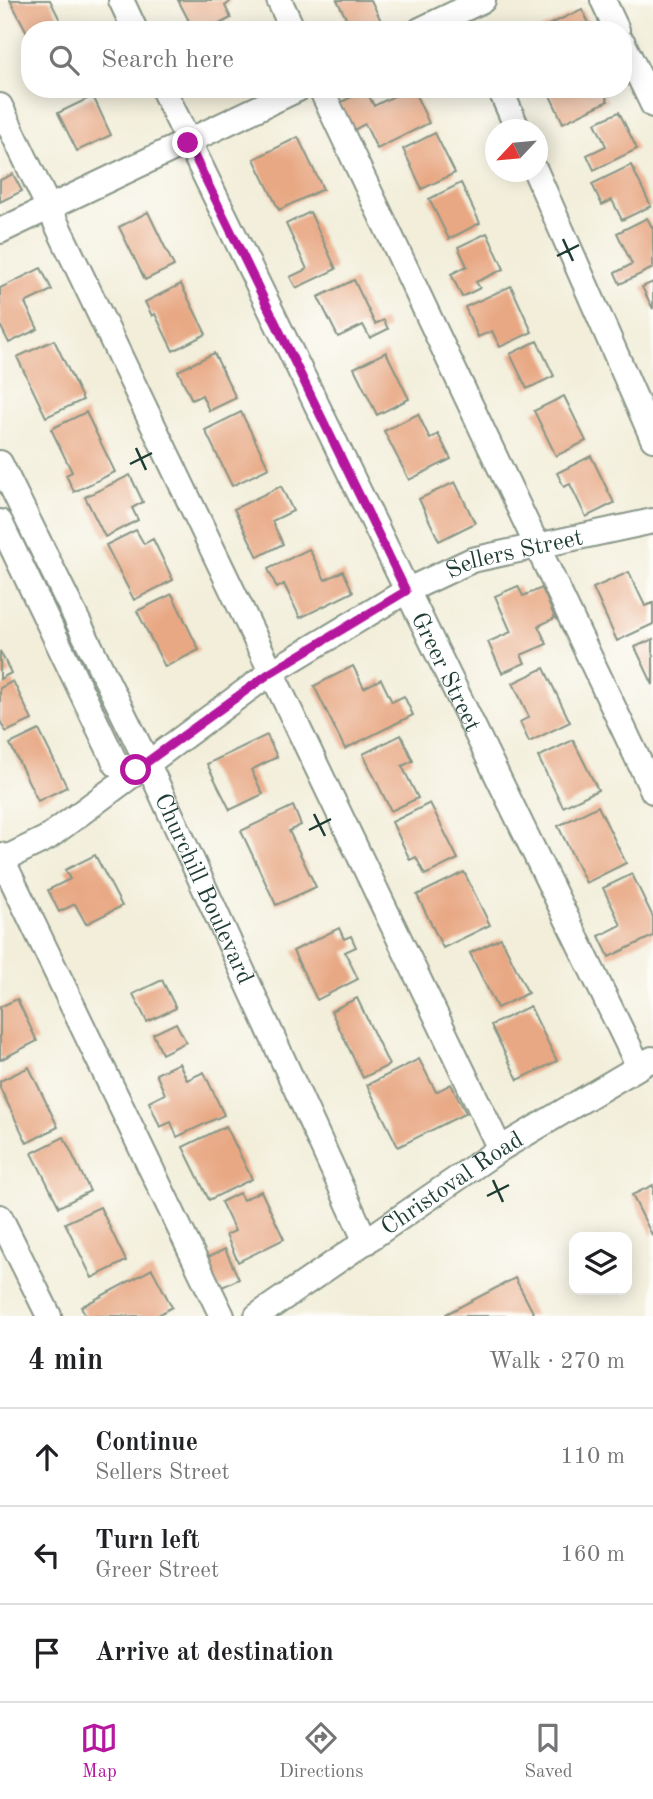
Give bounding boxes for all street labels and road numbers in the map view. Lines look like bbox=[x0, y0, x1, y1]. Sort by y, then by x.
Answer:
street label: Sellers Street bbox=[443, 526, 585, 584]
street label: Greer Street bbox=[406, 609, 484, 736]
street label: Churchill Boulevard bbox=[149, 790, 257, 988]
street label: Christoval Road bbox=[378, 1128, 528, 1241]

